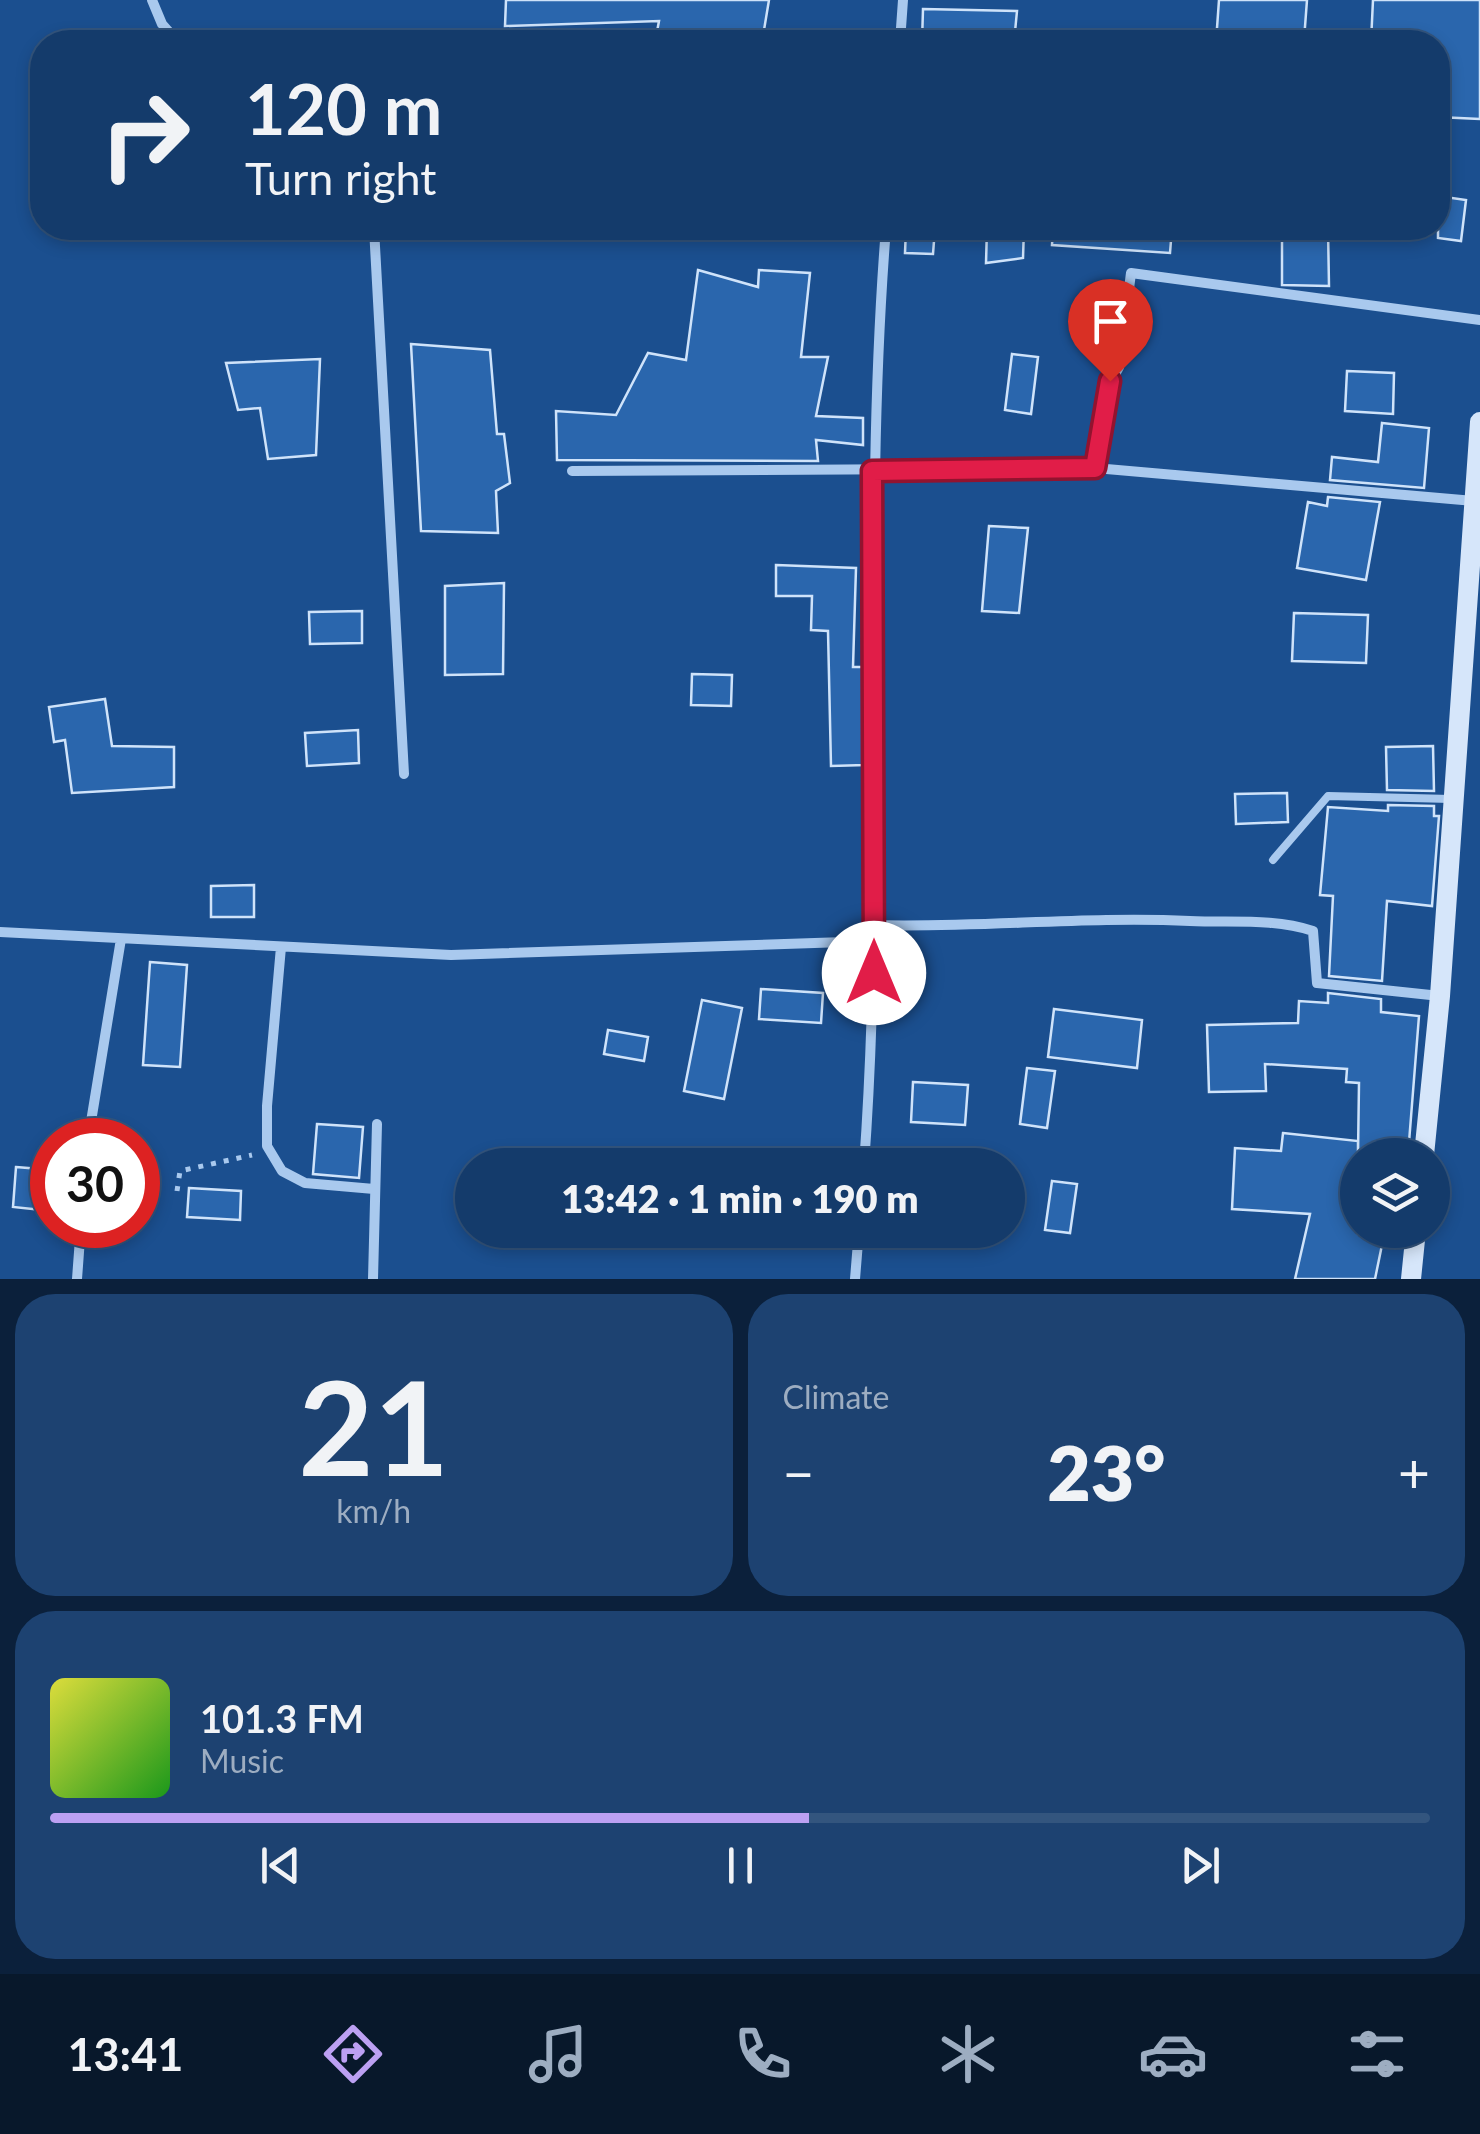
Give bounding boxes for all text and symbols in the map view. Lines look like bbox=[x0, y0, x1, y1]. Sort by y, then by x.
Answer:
text: 120 m bbox=[245, 66, 442, 150]
icon: right bbox=[80, 70, 210, 200]
text: Turn right bbox=[245, 151, 436, 205]
pin bbox=[1068, 279, 1153, 382]
icon: arrive bbox=[1083, 294, 1138, 349]
position arrow bbox=[822, 921, 926, 1025]
speed limit sign: 30 bbox=[30, 1118, 160, 1248]
map controls bbox=[1340, 1138, 1450, 1248]
button: layers bbox=[1340, 1138, 1450, 1248]
text: 13:42 · 1 min · 190 m bbox=[561, 1175, 919, 1221]
text: 21 bbox=[298, 1348, 449, 1504]
text: Climate bbox=[783, 1377, 889, 1416]
text: 23° bbox=[1047, 1427, 1165, 1517]
text: − bbox=[783, 1439, 814, 1505]
text: + bbox=[1398, 1439, 1430, 1505]
text: km/h bbox=[336, 1491, 411, 1530]
text: 101.3 FM bbox=[200, 1695, 364, 1741]
text: Music bbox=[200, 1741, 284, 1780]
icon: previous bbox=[253, 1838, 308, 1893]
icon: pause bbox=[713, 1838, 768, 1893]
icon: next bbox=[1173, 1838, 1228, 1893]
icon: directions bbox=[318, 2019, 388, 2089]
icon: music bbox=[523, 2019, 593, 2089]
icon: phone bbox=[728, 2019, 798, 2089]
icon: climate bbox=[933, 2019, 1003, 2089]
icon: car bbox=[1138, 2019, 1208, 2089]
icon: filters bbox=[1342, 2019, 1412, 2089]
text: 13:41 bbox=[67, 2027, 183, 2081]

